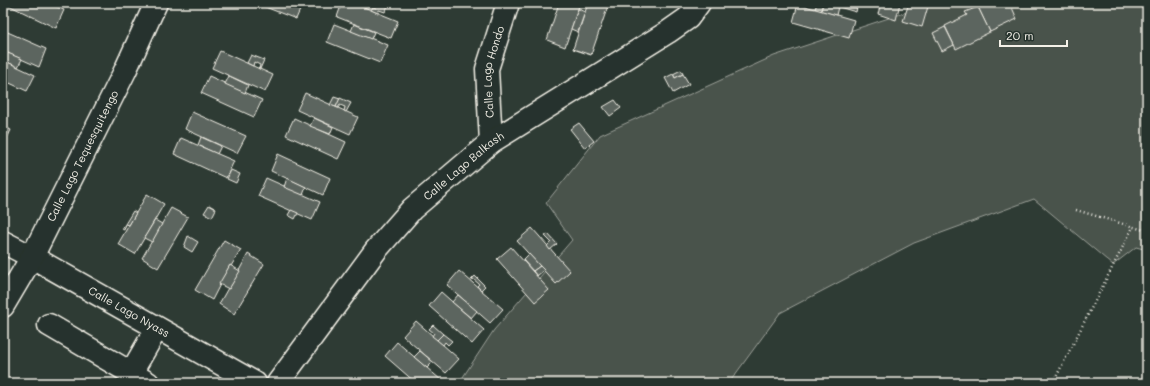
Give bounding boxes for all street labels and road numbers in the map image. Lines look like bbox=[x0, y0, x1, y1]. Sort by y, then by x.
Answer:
street label: Calle Lago Hondo bbox=[479, 23, 507, 118]
street label: Calle Lago Tequesquitengo bbox=[43, 87, 121, 224]
street label: Calle Lago Balkash bbox=[420, 128, 506, 203]
street label: Calle Lago Nyass bbox=[86, 282, 173, 340]

